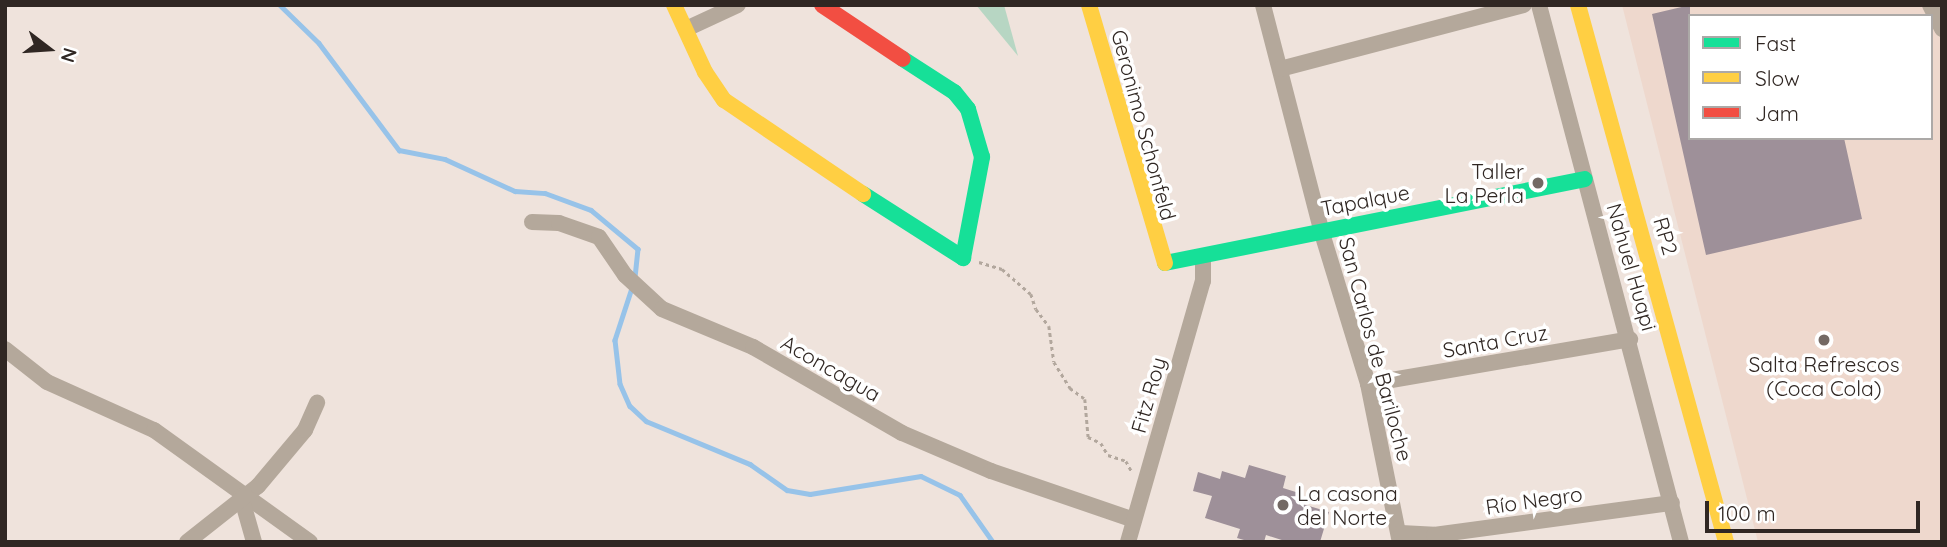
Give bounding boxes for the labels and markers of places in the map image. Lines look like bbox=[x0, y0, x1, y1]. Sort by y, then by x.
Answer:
place label: Taller La Perla bbox=[1445, 158, 1524, 208]
marker: Taller La Perla bbox=[1530, 175, 1546, 191]
marker: Salta Refrescos (Coca Cola) bbox=[1816, 332, 1832, 348]
place label: Salta Refrescos (Coca Cola) bbox=[1748, 351, 1900, 401]
place label: La casona del Norte bbox=[1297, 480, 1398, 530]
marker: La casona del Norte bbox=[1275, 497, 1291, 513]

